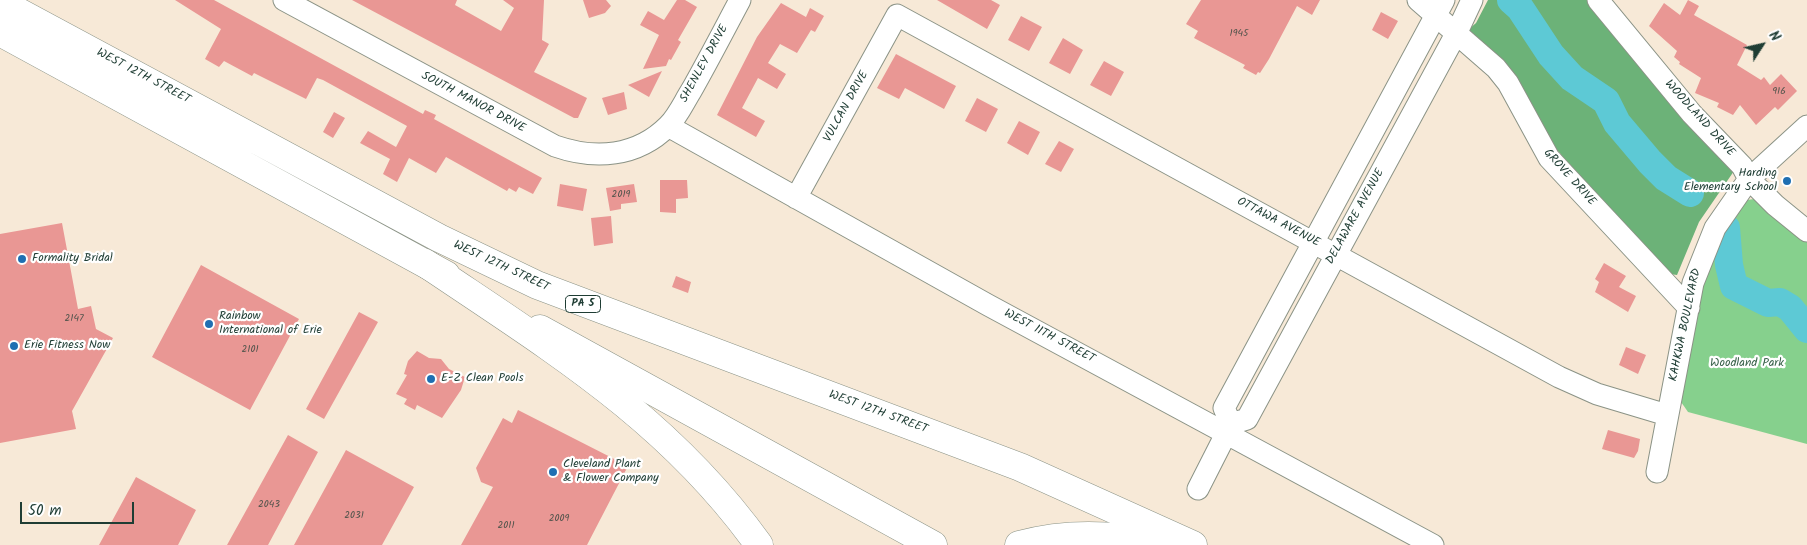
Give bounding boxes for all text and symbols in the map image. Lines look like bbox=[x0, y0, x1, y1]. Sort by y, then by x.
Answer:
north arrow bbox=[1737, 20, 1787, 70]
street label: SHENLEY DRIVE bbox=[678, 23, 732, 105]
text: N bbox=[1763, 26, 1786, 46]
house number: 1945 bbox=[1230, 28, 1248, 40]
street label: WEST 12TH STREET bbox=[94, 46, 192, 108]
street label: SOUTH MANOR DRIVE bbox=[418, 69, 528, 137]
street label: VULCAN DRIVE bbox=[821, 69, 873, 145]
street label: WOODLAND DRIVE bbox=[1661, 78, 1737, 160]
house number: 916 bbox=[1772, 86, 1786, 98]
street label: GROVE DRIVE bbox=[1540, 147, 1598, 209]
street label: DELAWARE AVENUE bbox=[1324, 167, 1388, 267]
place label: Harding Elementary School bbox=[1684, 167, 1777, 195]
marker: Harding Elementary School bbox=[1781, 175, 1793, 187]
house number: 2019 bbox=[612, 189, 630, 201]
street label: OTTAWA AVENUE bbox=[1234, 195, 1322, 251]
street label: WEST 12TH STREET bbox=[451, 238, 551, 296]
place label: Formality Bridal bbox=[32, 252, 113, 266]
marker: Formality Bridal bbox=[16, 253, 28, 265]
street label: KAHKWA BOULEVARD bbox=[1667, 267, 1705, 383]
road number: PA 5 bbox=[566, 296, 600, 312]
street label: WEST 11TH STREET bbox=[1001, 307, 1097, 367]
place label: Rainbow International of Erie bbox=[219, 310, 322, 338]
house number: 2147 bbox=[64, 313, 84, 325]
marker: Rainbow International of Erie bbox=[203, 318, 215, 330]
place label: Erie Fitness Now bbox=[24, 339, 110, 353]
marker: Erie Fitness Now bbox=[8, 340, 20, 352]
house number: 2101 bbox=[241, 344, 259, 356]
park label: Woodland Park bbox=[1710, 357, 1784, 371]
place label: E-Z Clean Pools bbox=[441, 372, 524, 386]
marker: E-Z Clean Pools bbox=[425, 373, 437, 385]
street label: WEST 12TH STREET bbox=[827, 388, 929, 438]
place label: Cleveland Plant & Flower Company bbox=[563, 458, 659, 486]
marker: Cleveland Plant & Flower Company bbox=[547, 466, 559, 478]
scale bar bbox=[22, 492, 136, 524]
text: 50 m bbox=[28, 499, 62, 523]
house number: 2043 bbox=[258, 499, 280, 511]
house number: 2031 bbox=[344, 510, 364, 522]
house number: 2009 bbox=[549, 513, 569, 525]
house number: 2011 bbox=[497, 520, 515, 532]

